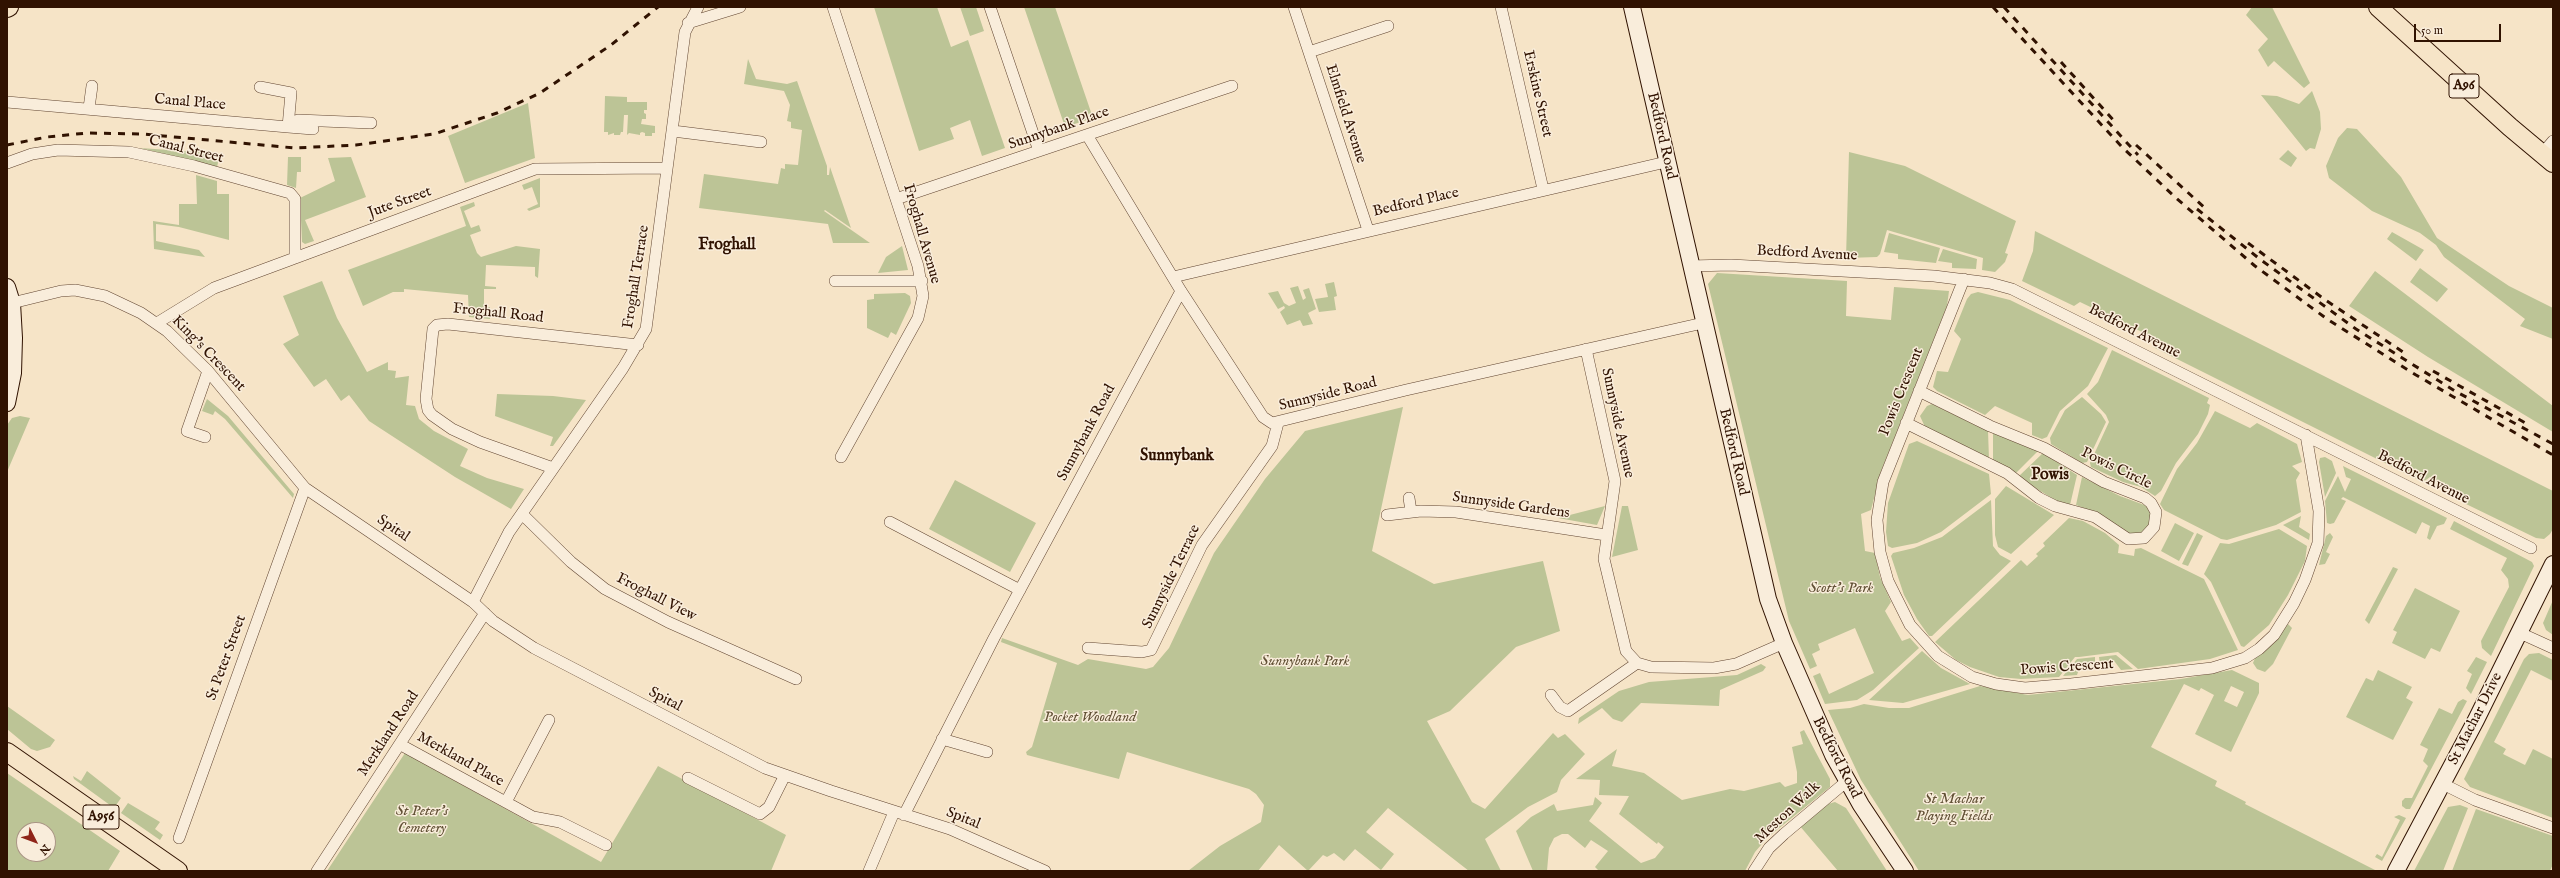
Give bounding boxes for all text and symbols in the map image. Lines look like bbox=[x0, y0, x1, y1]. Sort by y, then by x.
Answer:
scale bar bbox=[2416, 16, 2503, 42]
text: 50 m bbox=[2421, 23, 2443, 38]
street label: Erskine Street bbox=[1518, 49, 1556, 139]
street label: Elmfield Avenue bbox=[1321, 62, 1369, 166]
road number: A96 bbox=[2449, 74, 2479, 98]
street label: Canal Place bbox=[154, 91, 226, 115]
street label: Bedford Road bbox=[1642, 91, 1680, 181]
street label: Sunnybank Place bbox=[1006, 103, 1112, 155]
street label: Canal Street bbox=[147, 132, 225, 168]
street label: Froghall Avenue bbox=[898, 182, 944, 286]
street label: Jute Street bbox=[366, 183, 434, 223]
street label: Bedford Place bbox=[1371, 184, 1461, 222]
street label: Froghall Terrace bbox=[620, 224, 654, 330]
district label: Froghall bbox=[698, 236, 756, 256]
street label: Bedford Avenue bbox=[1756, 242, 1858, 266]
street label: Froghall Road bbox=[452, 300, 544, 328]
street label: Bedford Avenue bbox=[2085, 301, 2183, 363]
street label: King's Crescent bbox=[167, 312, 249, 396]
street label: Powis Crescent bbox=[1876, 345, 1928, 439]
street label: Sunnyside Avenue bbox=[1597, 366, 1637, 480]
street label: Sunnyside Road bbox=[1277, 374, 1379, 416]
street label: Sunnybank Road bbox=[1054, 382, 1120, 484]
street label: Bedford Road bbox=[1714, 407, 1752, 497]
street label: Powis Circle bbox=[2078, 444, 2154, 494]
district label: Sunnybank bbox=[1140, 447, 1214, 467]
street label: Bedford Avenue bbox=[2374, 447, 2472, 509]
district label: Powis bbox=[2031, 466, 2069, 486]
street label: Sunnyside Gardens bbox=[1451, 489, 1571, 523]
street label: Spital bbox=[373, 512, 413, 546]
street label: Sunnyside Terrace bbox=[1139, 522, 1205, 632]
street label: Froghall View bbox=[613, 570, 699, 626]
park label: Scott's Park bbox=[1809, 580, 1873, 598]
street label: St Peter Street bbox=[203, 613, 251, 703]
park label: Sunnybank Park bbox=[1261, 653, 1349, 671]
street label: Powis Crescent bbox=[2020, 656, 2114, 680]
street label: St Machar Drive bbox=[2445, 670, 2507, 768]
street label: Spital bbox=[645, 684, 685, 716]
street label: Merkland Road bbox=[355, 688, 423, 780]
park label: Pocket Woodland bbox=[1044, 709, 1136, 727]
street label: Bedford Road bbox=[1808, 714, 1864, 802]
street label: Merkland Place bbox=[413, 729, 507, 791]
street label: Meston Walk bbox=[1752, 778, 1824, 848]
park label: St Machar Playing Fields bbox=[1916, 791, 1992, 826]
park label: St Peter's Cemetery bbox=[396, 803, 448, 838]
street label: Spital bbox=[943, 804, 983, 834]
road number: A956 bbox=[83, 805, 119, 829]
north arrow bbox=[16, 822, 56, 862]
text: N bbox=[36, 841, 53, 858]

